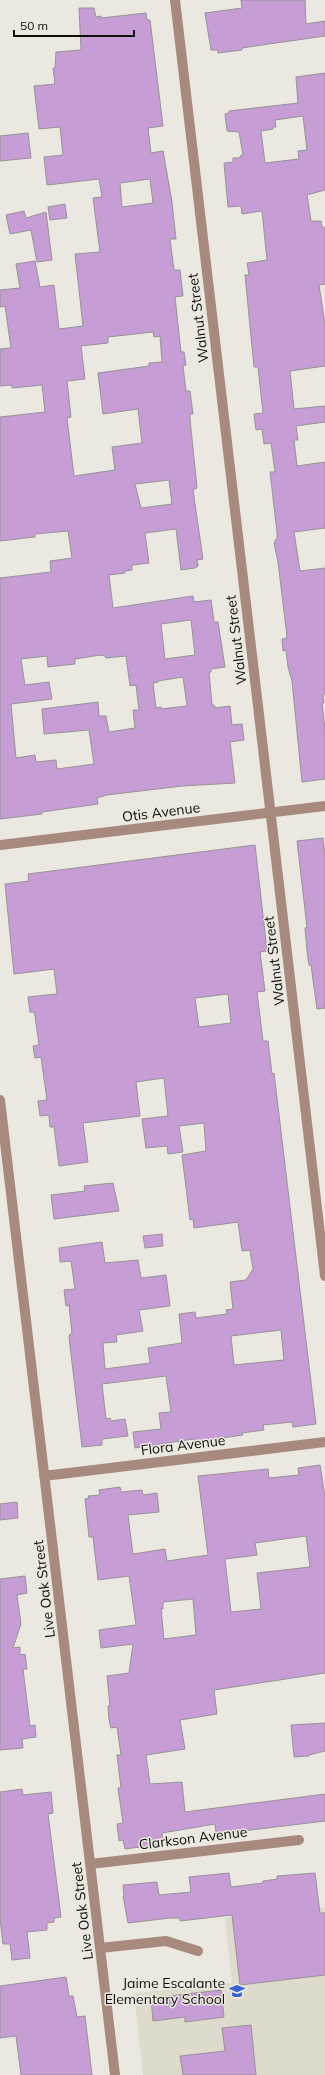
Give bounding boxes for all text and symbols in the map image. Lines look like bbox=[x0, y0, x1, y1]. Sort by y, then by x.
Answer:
scale bar bbox=[14, 12, 134, 38]
text: 50 m bbox=[20, 18, 48, 33]
street label: Walnut Street bbox=[184, 272, 212, 364]
street label: Walnut Street bbox=[222, 594, 250, 686]
street label: Otis Avenue bbox=[121, 798, 201, 826]
street label: Walnut Street bbox=[260, 915, 288, 1007]
street label: Flora Avenue bbox=[140, 1431, 226, 1459]
street label: Live Oak Street bbox=[29, 1539, 59, 1639]
street label: Clarkson Avenue bbox=[138, 1822, 248, 1854]
street label: Live Oak Street bbox=[67, 1861, 97, 1961]
place label: Jaime Escalante Elementary School bbox=[105, 1974, 225, 2008]
school or university icon: Jaime Escalante Elementary School bbox=[228, 1982, 246, 2000]

